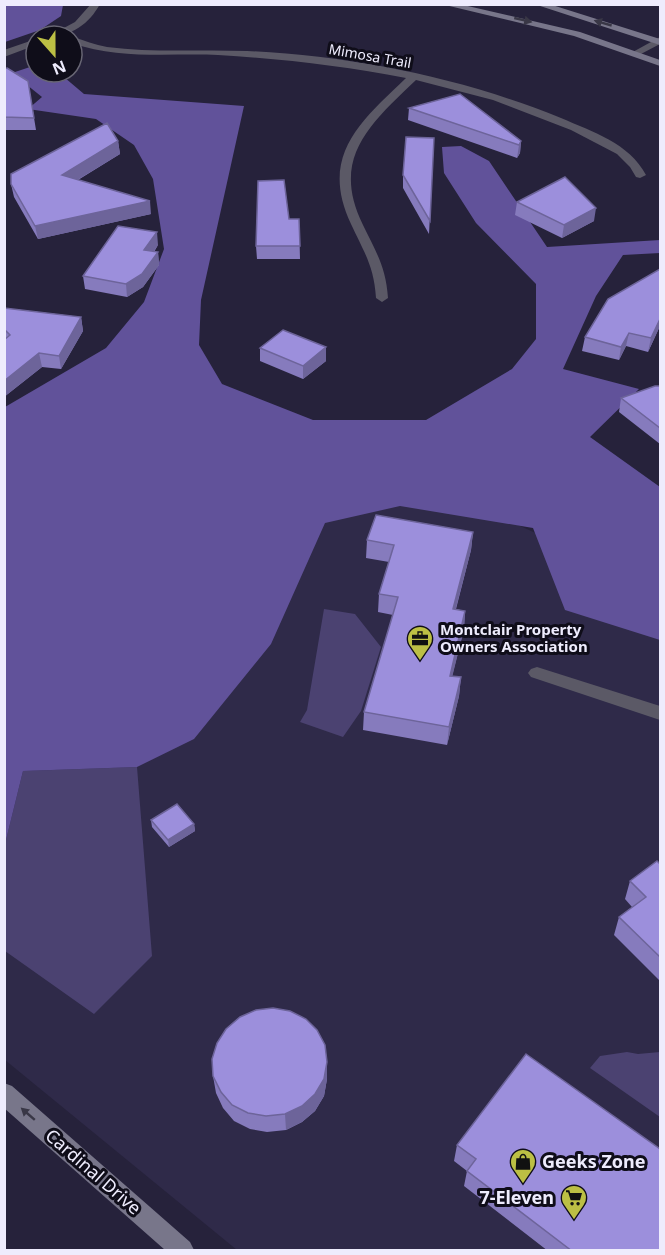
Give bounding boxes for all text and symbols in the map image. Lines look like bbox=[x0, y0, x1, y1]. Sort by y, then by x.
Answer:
one-way arrow bbox=[514, 16, 532, 26]
one-way arrow bbox=[594, 17, 612, 27]
north arrow bbox=[24, 24, 84, 84]
street label: Mimosa Trail bbox=[327, 39, 413, 72]
text: N bbox=[49, 55, 69, 81]
place label: Montclair Property Owners Association bbox=[440, 619, 588, 656]
office icon: Montclair Property Owners Association bbox=[405, 624, 435, 662]
one-way arrow bbox=[21, 1108, 36, 1121]
street label: Cardinal Drive bbox=[41, 1123, 147, 1219]
shop icon: Geeks Zone bbox=[508, 1147, 538, 1185]
place label: Geeks Zone bbox=[542, 1149, 646, 1173]
supermarket icon: 7-Eleven bbox=[559, 1183, 589, 1221]
place label: 7-Eleven bbox=[479, 1185, 554, 1209]

